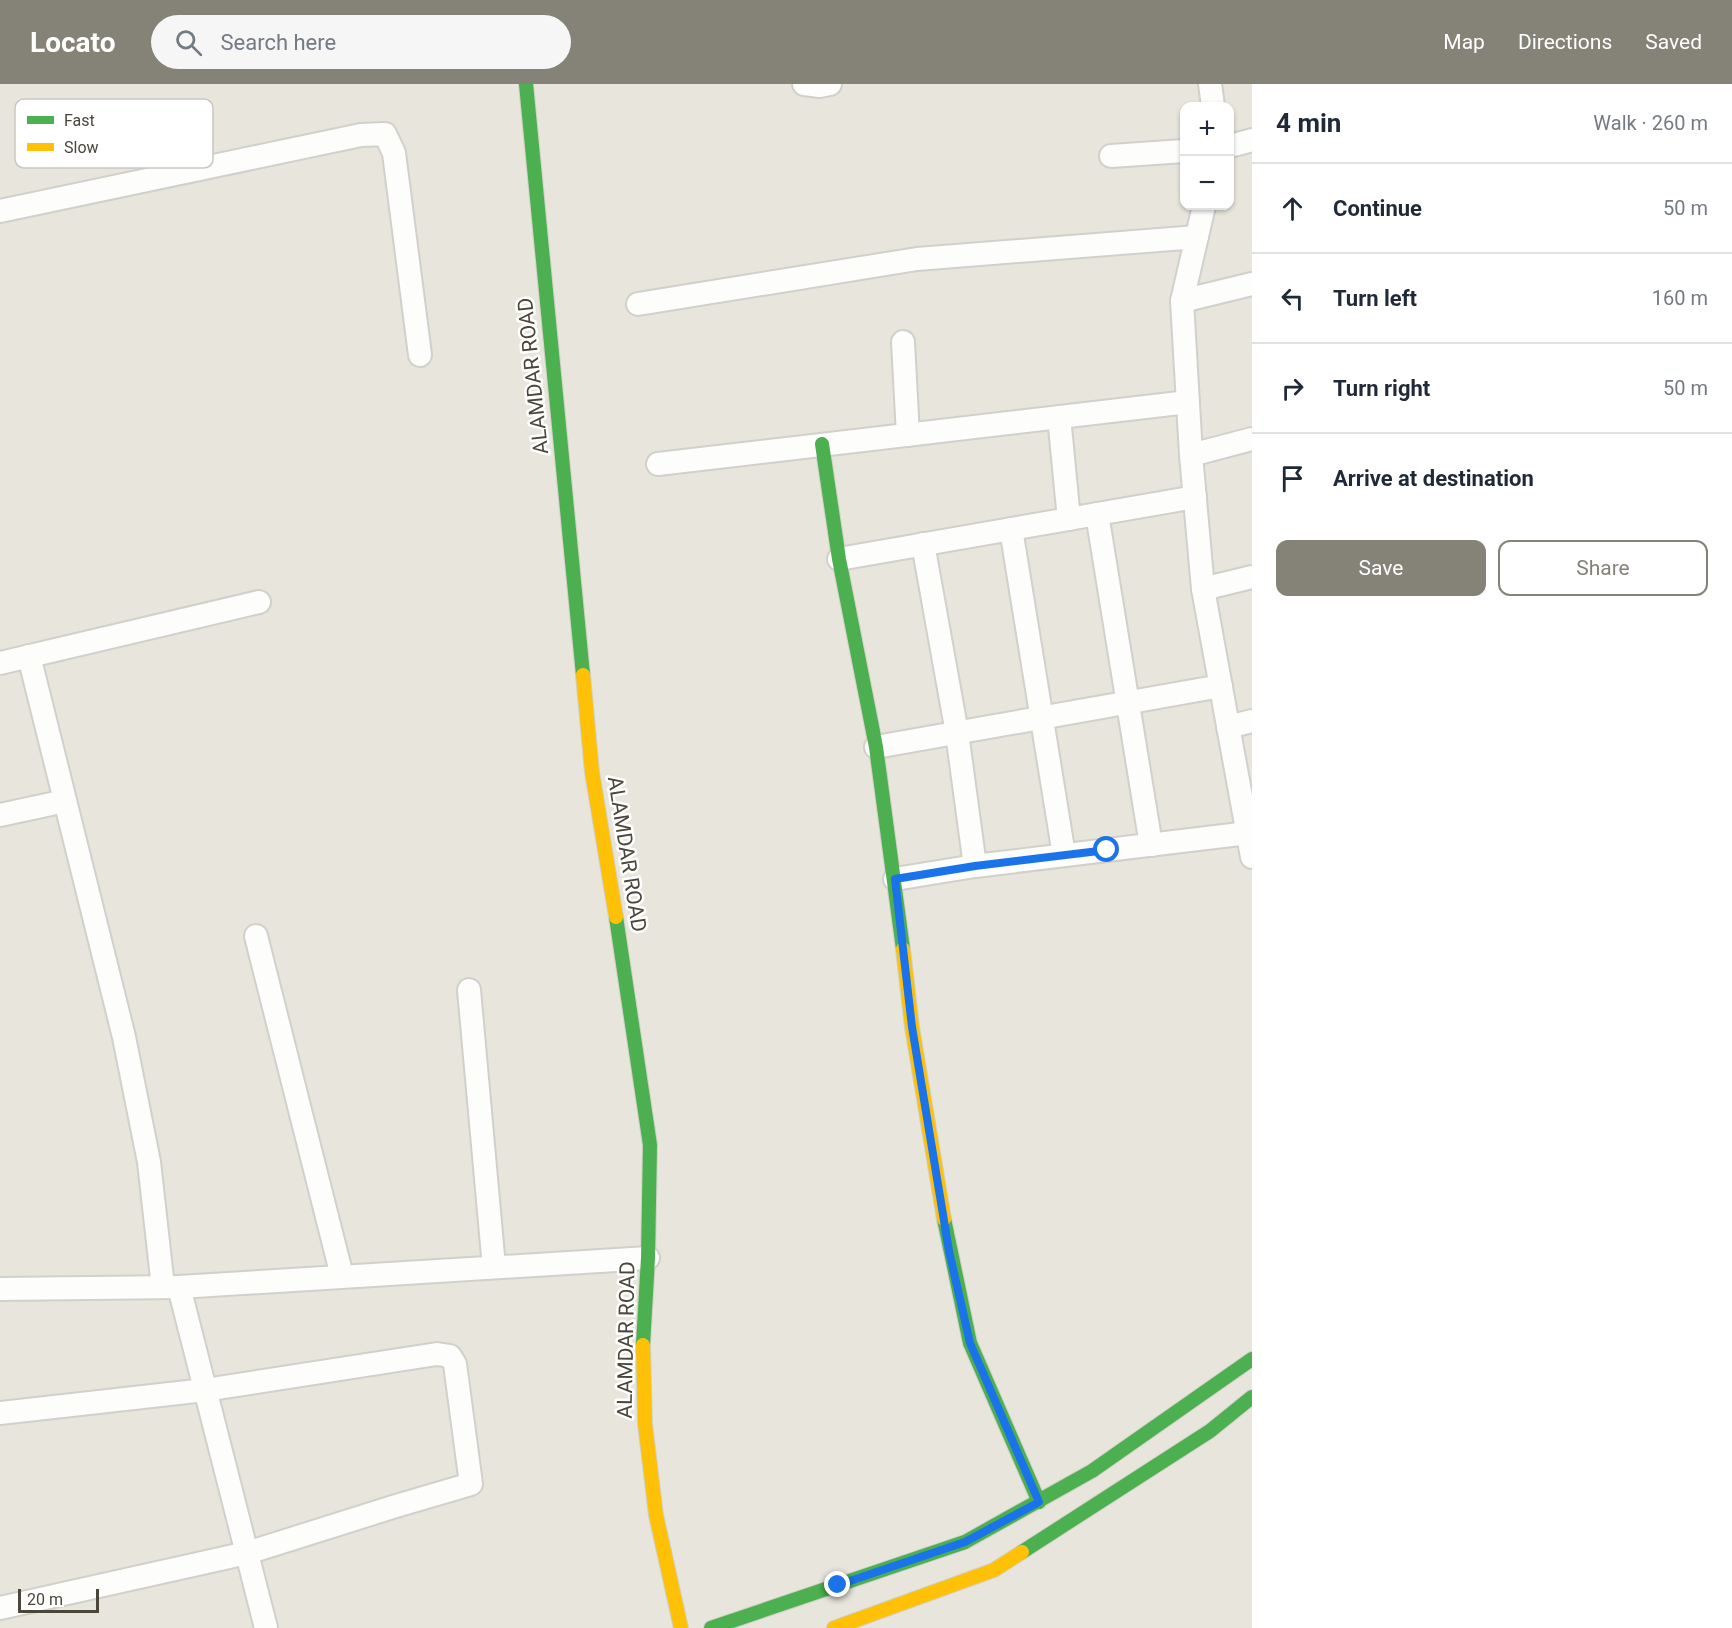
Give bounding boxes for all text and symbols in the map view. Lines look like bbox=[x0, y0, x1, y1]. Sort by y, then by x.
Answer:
search box bbox=[151, 15, 571, 69]
text: Locato bbox=[30, 26, 115, 59]
icon: search bbox=[172, 26, 205, 59]
text: Search here bbox=[220, 30, 336, 55]
text: Map bbox=[1443, 30, 1485, 54]
text: Directions bbox=[1518, 30, 1612, 54]
text: Saved bbox=[1645, 30, 1702, 54]
legend bbox=[15, 99, 213, 168]
map controls bbox=[1180, 102, 1234, 210]
button: + bbox=[1180, 102, 1234, 156]
text: 4 min bbox=[1276, 108, 1341, 138]
text: Fast bbox=[64, 111, 95, 130]
text: Walk · 260 m bbox=[1593, 111, 1708, 135]
text: Slow bbox=[64, 138, 99, 157]
button: − bbox=[1180, 156, 1234, 210]
icon: ahead bbox=[1276, 192, 1309, 225]
text: Continue bbox=[1333, 196, 1422, 221]
text: 50 m bbox=[1663, 196, 1708, 220]
icon: left bbox=[1276, 282, 1309, 315]
text: Turn left bbox=[1333, 286, 1417, 311]
text: 160 m bbox=[1652, 286, 1708, 310]
street label: ALAMDAR ROAD bbox=[513, 297, 553, 455]
icon: right bbox=[1276, 372, 1309, 405]
text: Turn right bbox=[1333, 376, 1430, 401]
text: 50 m bbox=[1663, 376, 1708, 400]
icon: arrive bbox=[1276, 462, 1309, 495]
text: Arrive at destination bbox=[1333, 466, 1534, 491]
button: Save bbox=[1276, 540, 1486, 596]
button: Share bbox=[1498, 540, 1708, 596]
street label: ALAMDAR ROAD bbox=[603, 774, 651, 934]
route start bbox=[1093, 836, 1119, 862]
street label: ALAMDAR ROAD bbox=[613, 1261, 639, 1419]
route end bbox=[824, 1571, 850, 1597]
scale bar bbox=[18, 1586, 99, 1614]
text: 20 m bbox=[27, 1590, 63, 1609]

